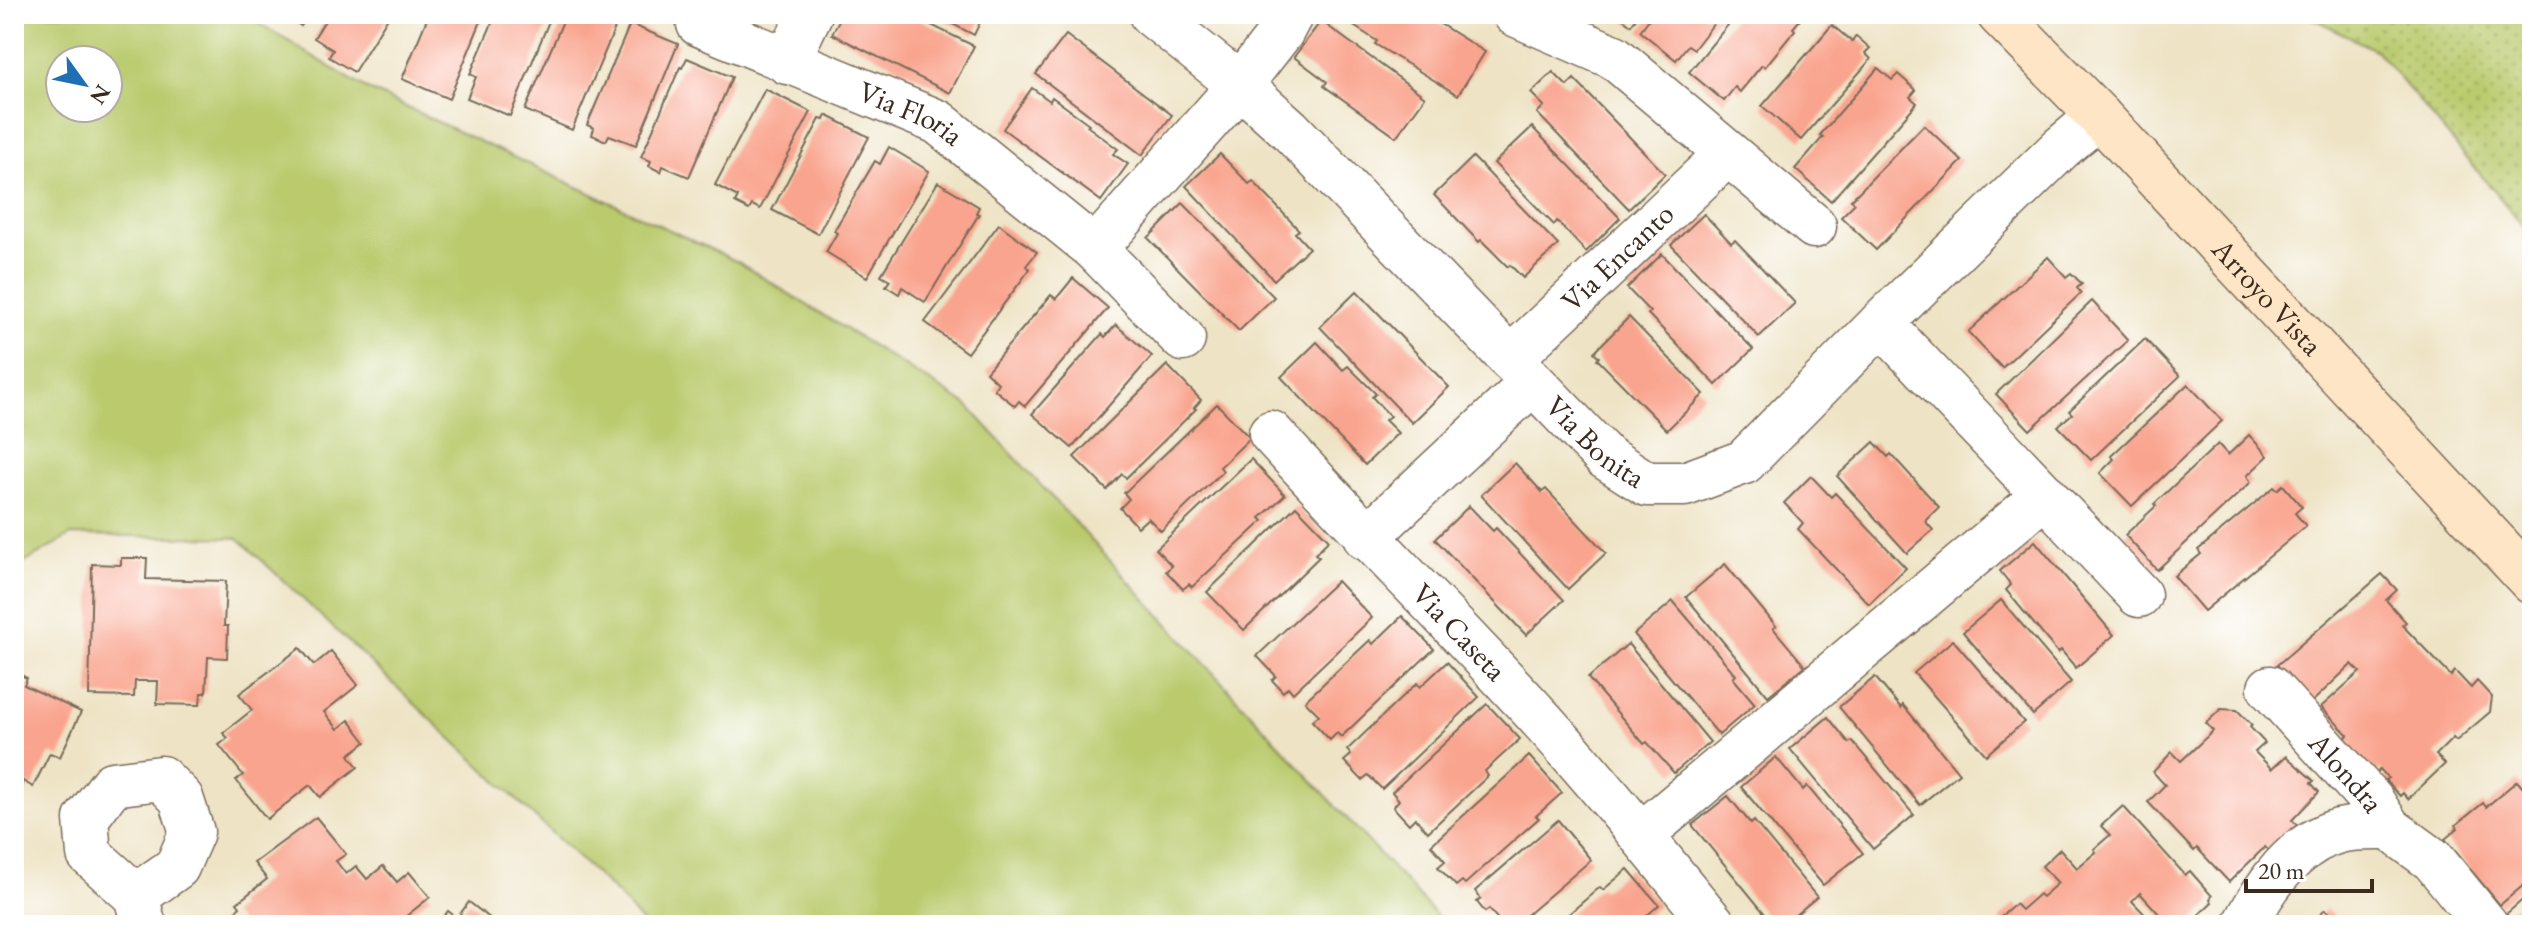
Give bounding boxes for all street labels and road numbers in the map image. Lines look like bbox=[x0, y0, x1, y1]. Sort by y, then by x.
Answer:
street label: Via Floria bbox=[853, 72, 972, 154]
street label: Via Encanto bbox=[1552, 194, 1682, 320]
street label: Arroyo Vista bbox=[2203, 229, 2332, 364]
street label: Via Bonita bbox=[1537, 387, 1653, 497]
street label: Via Caseta bbox=[1404, 574, 1515, 689]
street label: Alondra bbox=[2299, 723, 2394, 820]

